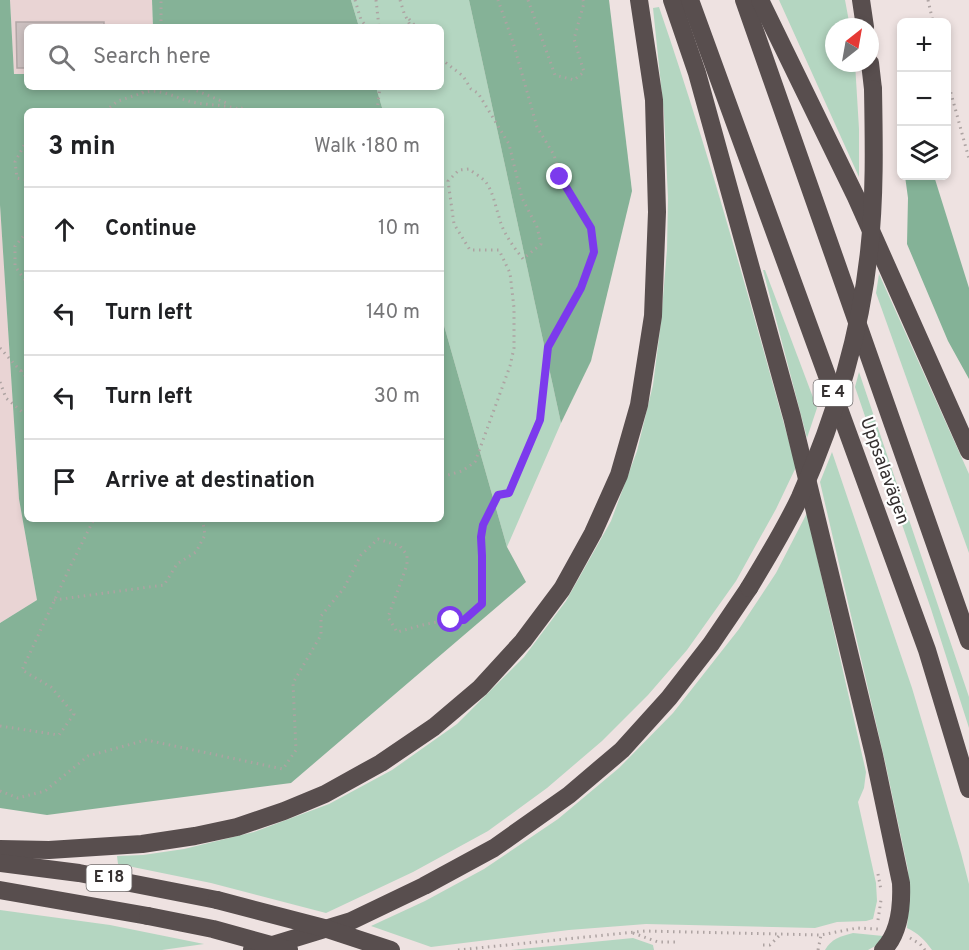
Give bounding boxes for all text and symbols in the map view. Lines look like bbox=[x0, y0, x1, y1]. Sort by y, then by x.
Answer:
north arrow bbox=[825, 18, 879, 72]
map controls bbox=[897, 18, 951, 180]
button: + bbox=[897, 18, 951, 72]
search box bbox=[24, 24, 444, 90]
icon: search bbox=[45, 41, 78, 74]
text: Search here bbox=[93, 44, 211, 71]
button: − bbox=[897, 72, 951, 126]
button: layers bbox=[897, 126, 951, 180]
text: 3 min bbox=[48, 131, 116, 164]
text: Walk · 180 m bbox=[314, 134, 420, 160]
route end bbox=[546, 163, 572, 189]
icon: ahead bbox=[48, 213, 81, 246]
text: Continue bbox=[105, 216, 196, 243]
text: 10 m bbox=[378, 216, 420, 242]
icon: left bbox=[48, 297, 81, 330]
text: Turn left bbox=[105, 300, 193, 327]
text: 140 m bbox=[366, 300, 420, 326]
road number: E 4 bbox=[814, 380, 852, 406]
icon: left bbox=[48, 381, 81, 414]
text: Turn left bbox=[105, 384, 193, 411]
text: 30 m bbox=[374, 384, 420, 410]
street label: Uppsalavägen bbox=[854, 414, 914, 528]
icon: arrive bbox=[48, 465, 81, 498]
text: Arrive at destination bbox=[105, 468, 315, 495]
route start bbox=[437, 606, 463, 632]
road number: E 18 bbox=[86, 865, 132, 891]

